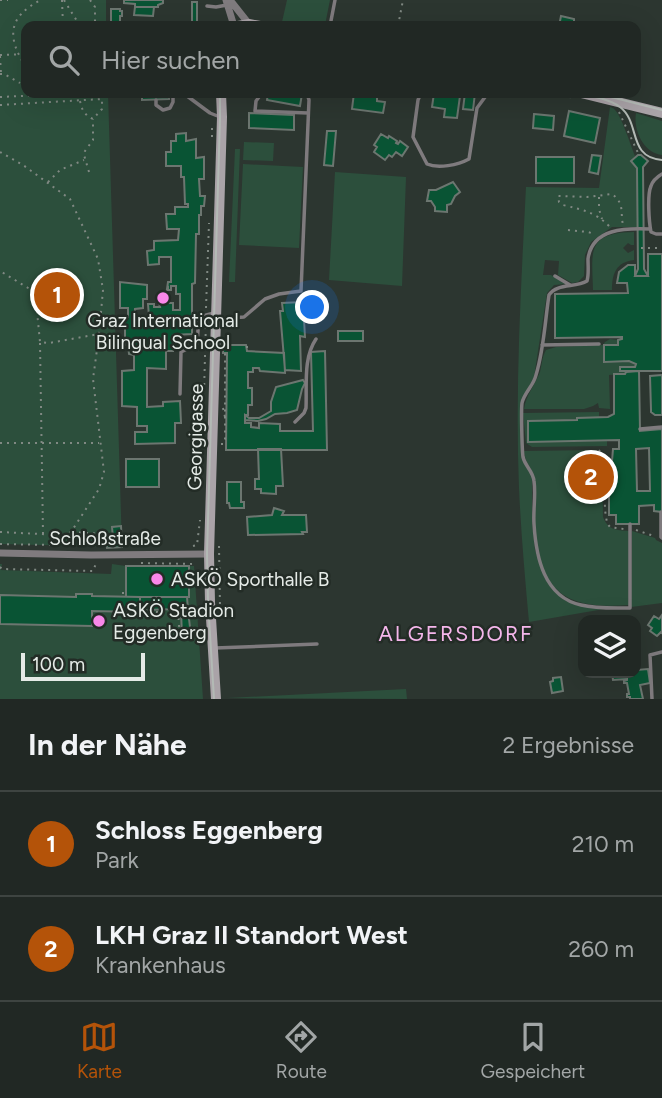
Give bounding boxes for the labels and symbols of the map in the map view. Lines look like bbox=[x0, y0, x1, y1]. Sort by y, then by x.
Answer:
pin: 1 bbox=[34, 269, 80, 321]
marker: Graz International Bilingual School bbox=[155, 290, 171, 306]
your location bbox=[295, 290, 329, 324]
place label: Graz International Bilingual School bbox=[87, 309, 239, 354]
street label: Georgigasse bbox=[183, 383, 208, 491]
pin: 2 bbox=[568, 451, 614, 503]
street label: Schloßstraße bbox=[49, 527, 161, 550]
place label: ASKÖ Sporthalle B bbox=[171, 568, 329, 591]
marker: ASKÖ Sporthalle B bbox=[149, 571, 165, 587]
place label: ASKÖ Stadion Eggenberg bbox=[113, 599, 234, 644]
marker: ASKÖ Stadion Eggenberg bbox=[91, 613, 107, 629]
district label: ALGERSDORF bbox=[379, 621, 533, 646]
scale bar bbox=[21, 650, 145, 682]

